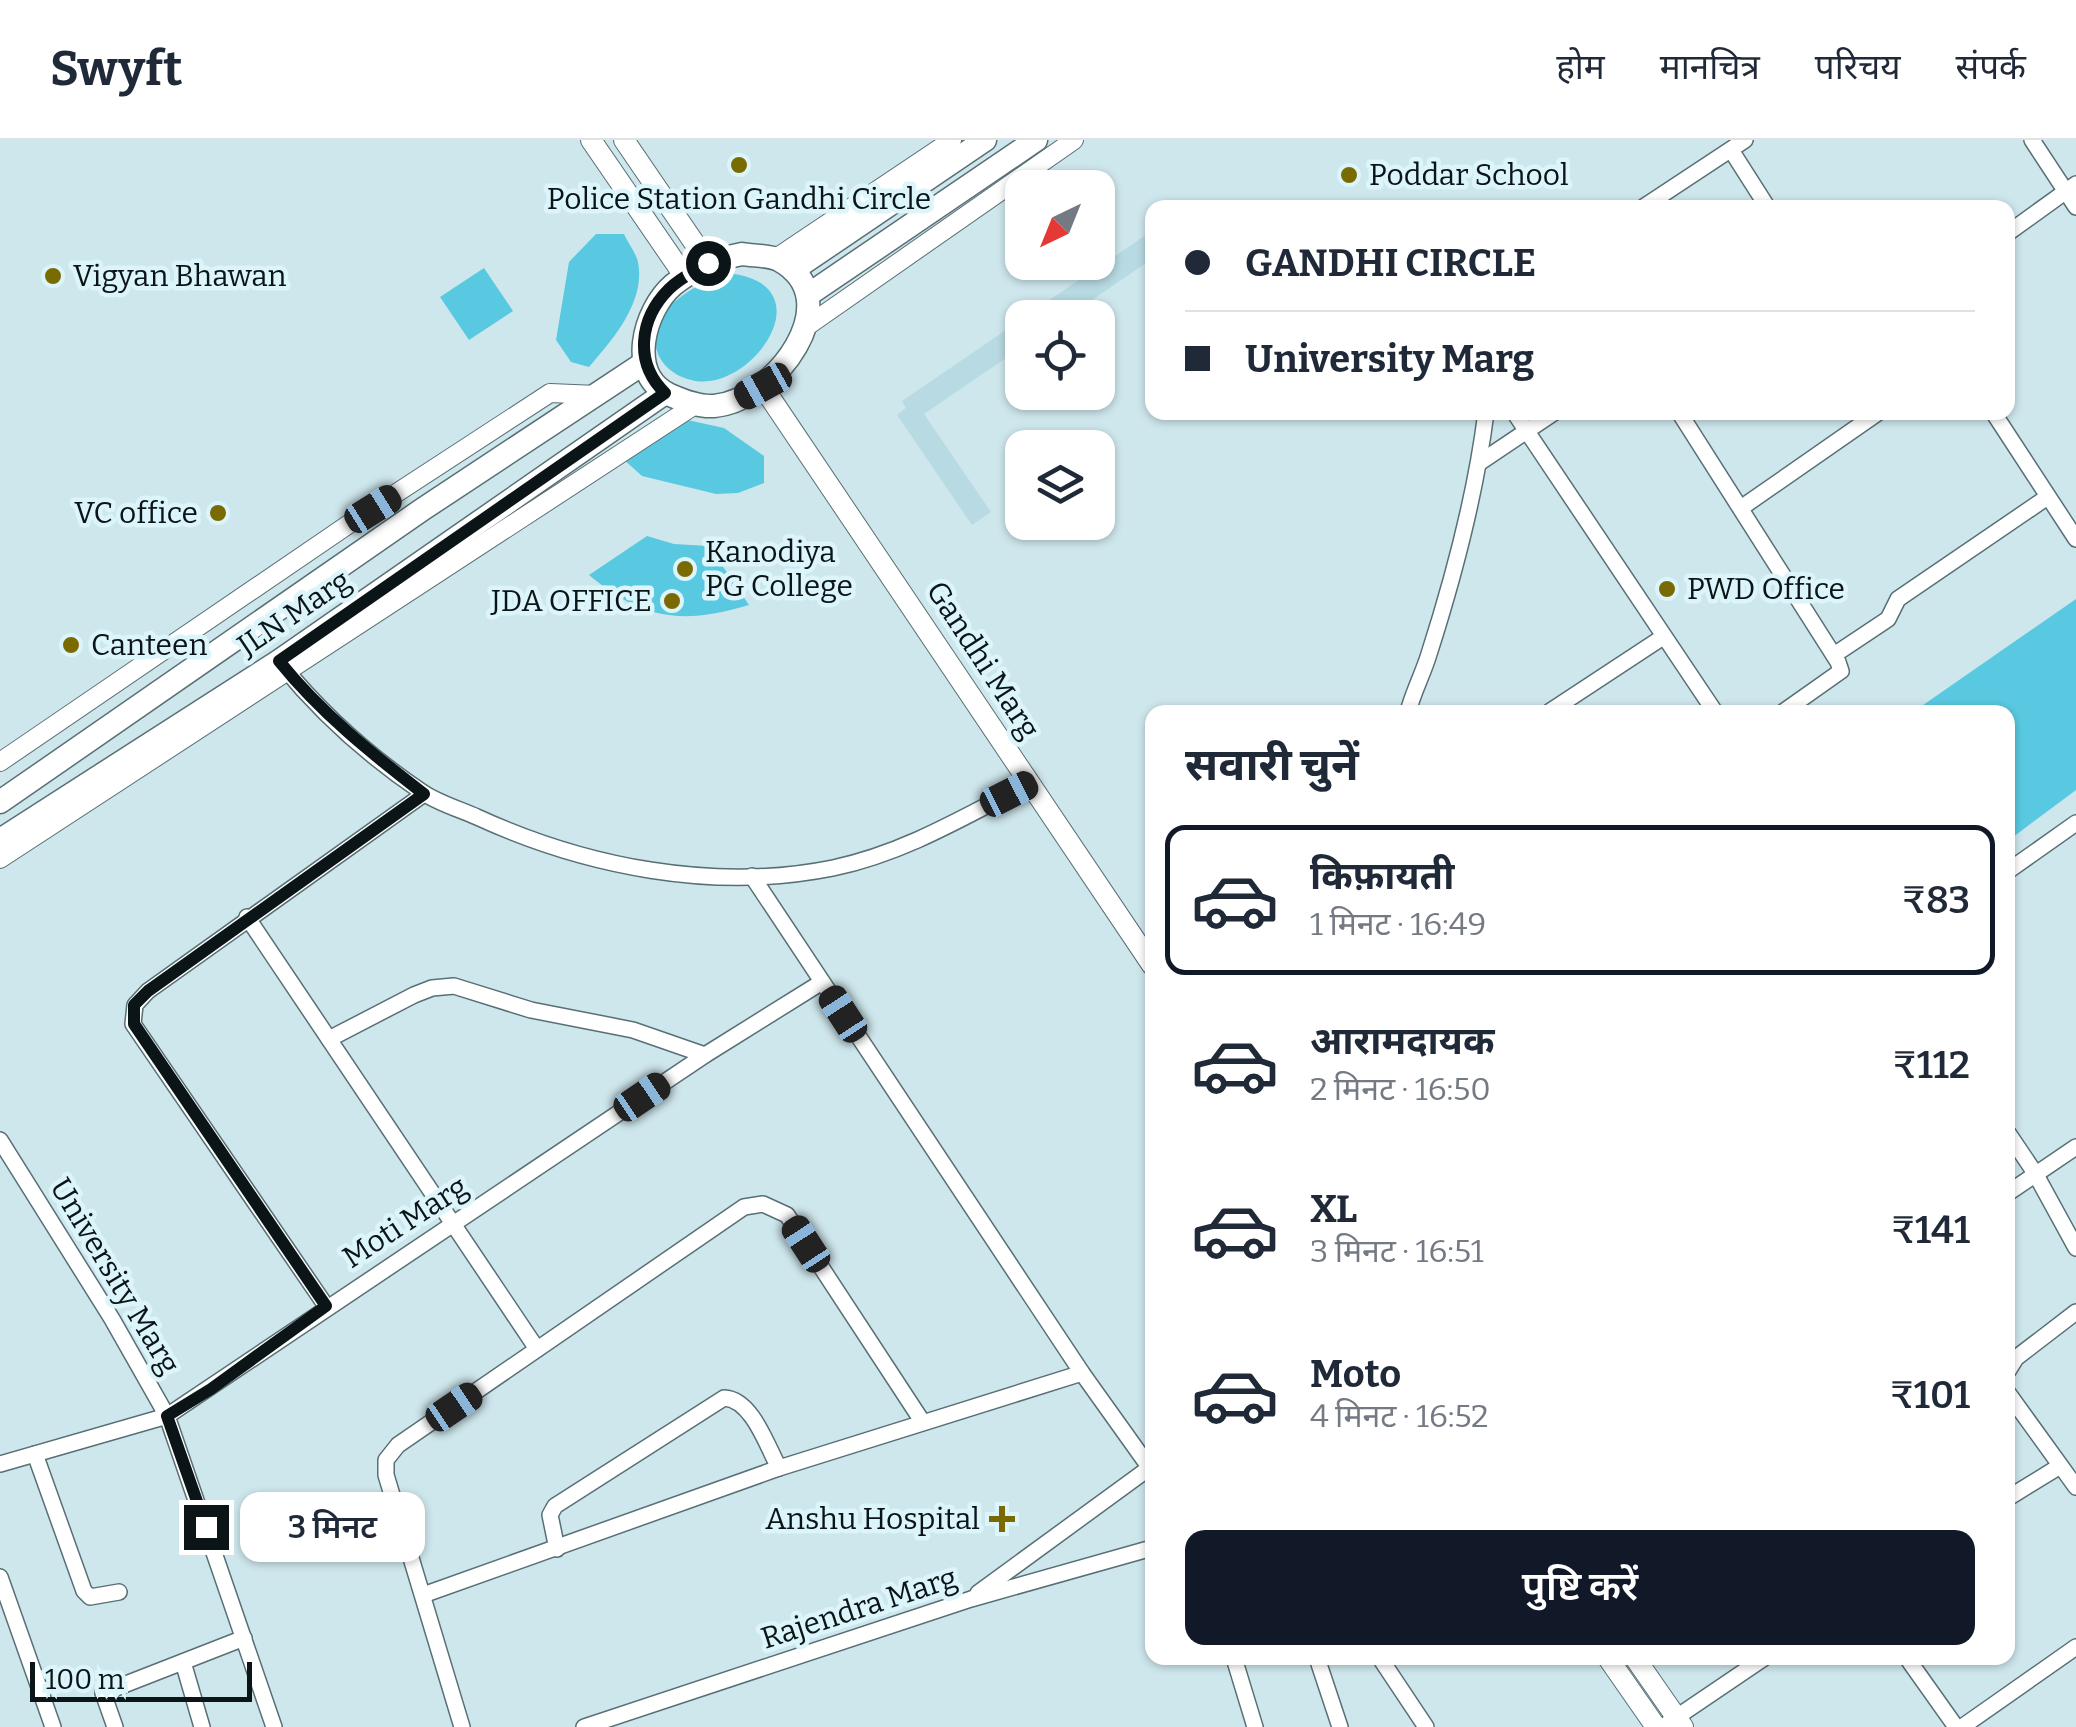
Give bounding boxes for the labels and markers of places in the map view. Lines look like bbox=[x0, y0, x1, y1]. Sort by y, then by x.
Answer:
marker: Police Station Gandhi Circle bbox=[728, 154, 750, 176]
place label: Poddar School bbox=[1369, 157, 1569, 193]
marker: Poddar School bbox=[1338, 164, 1360, 186]
place label: Police Station Gandhi Circle bbox=[547, 181, 931, 217]
place label: Vigyan Bhawan bbox=[73, 258, 287, 294]
marker: Vigyan Bhawan bbox=[42, 265, 64, 287]
place label: VC office bbox=[74, 495, 198, 531]
marker: VC office bbox=[207, 502, 229, 524]
place label: Kanodiya PG College bbox=[705, 534, 853, 604]
marker: Kanodiya PG College bbox=[674, 558, 696, 580]
place label: PWD Office bbox=[1687, 571, 1845, 607]
marker: PWD Office bbox=[1656, 578, 1678, 600]
place label: JDA OFFICE bbox=[490, 583, 652, 619]
marker: JDA OFFICE bbox=[661, 590, 683, 612]
place label: Canteen bbox=[91, 627, 207, 663]
marker: Canteen bbox=[60, 634, 82, 656]
place label: Anshu Hospital bbox=[765, 1501, 980, 1537]
marker: Anshu Hospital bbox=[989, 1506, 1015, 1532]

